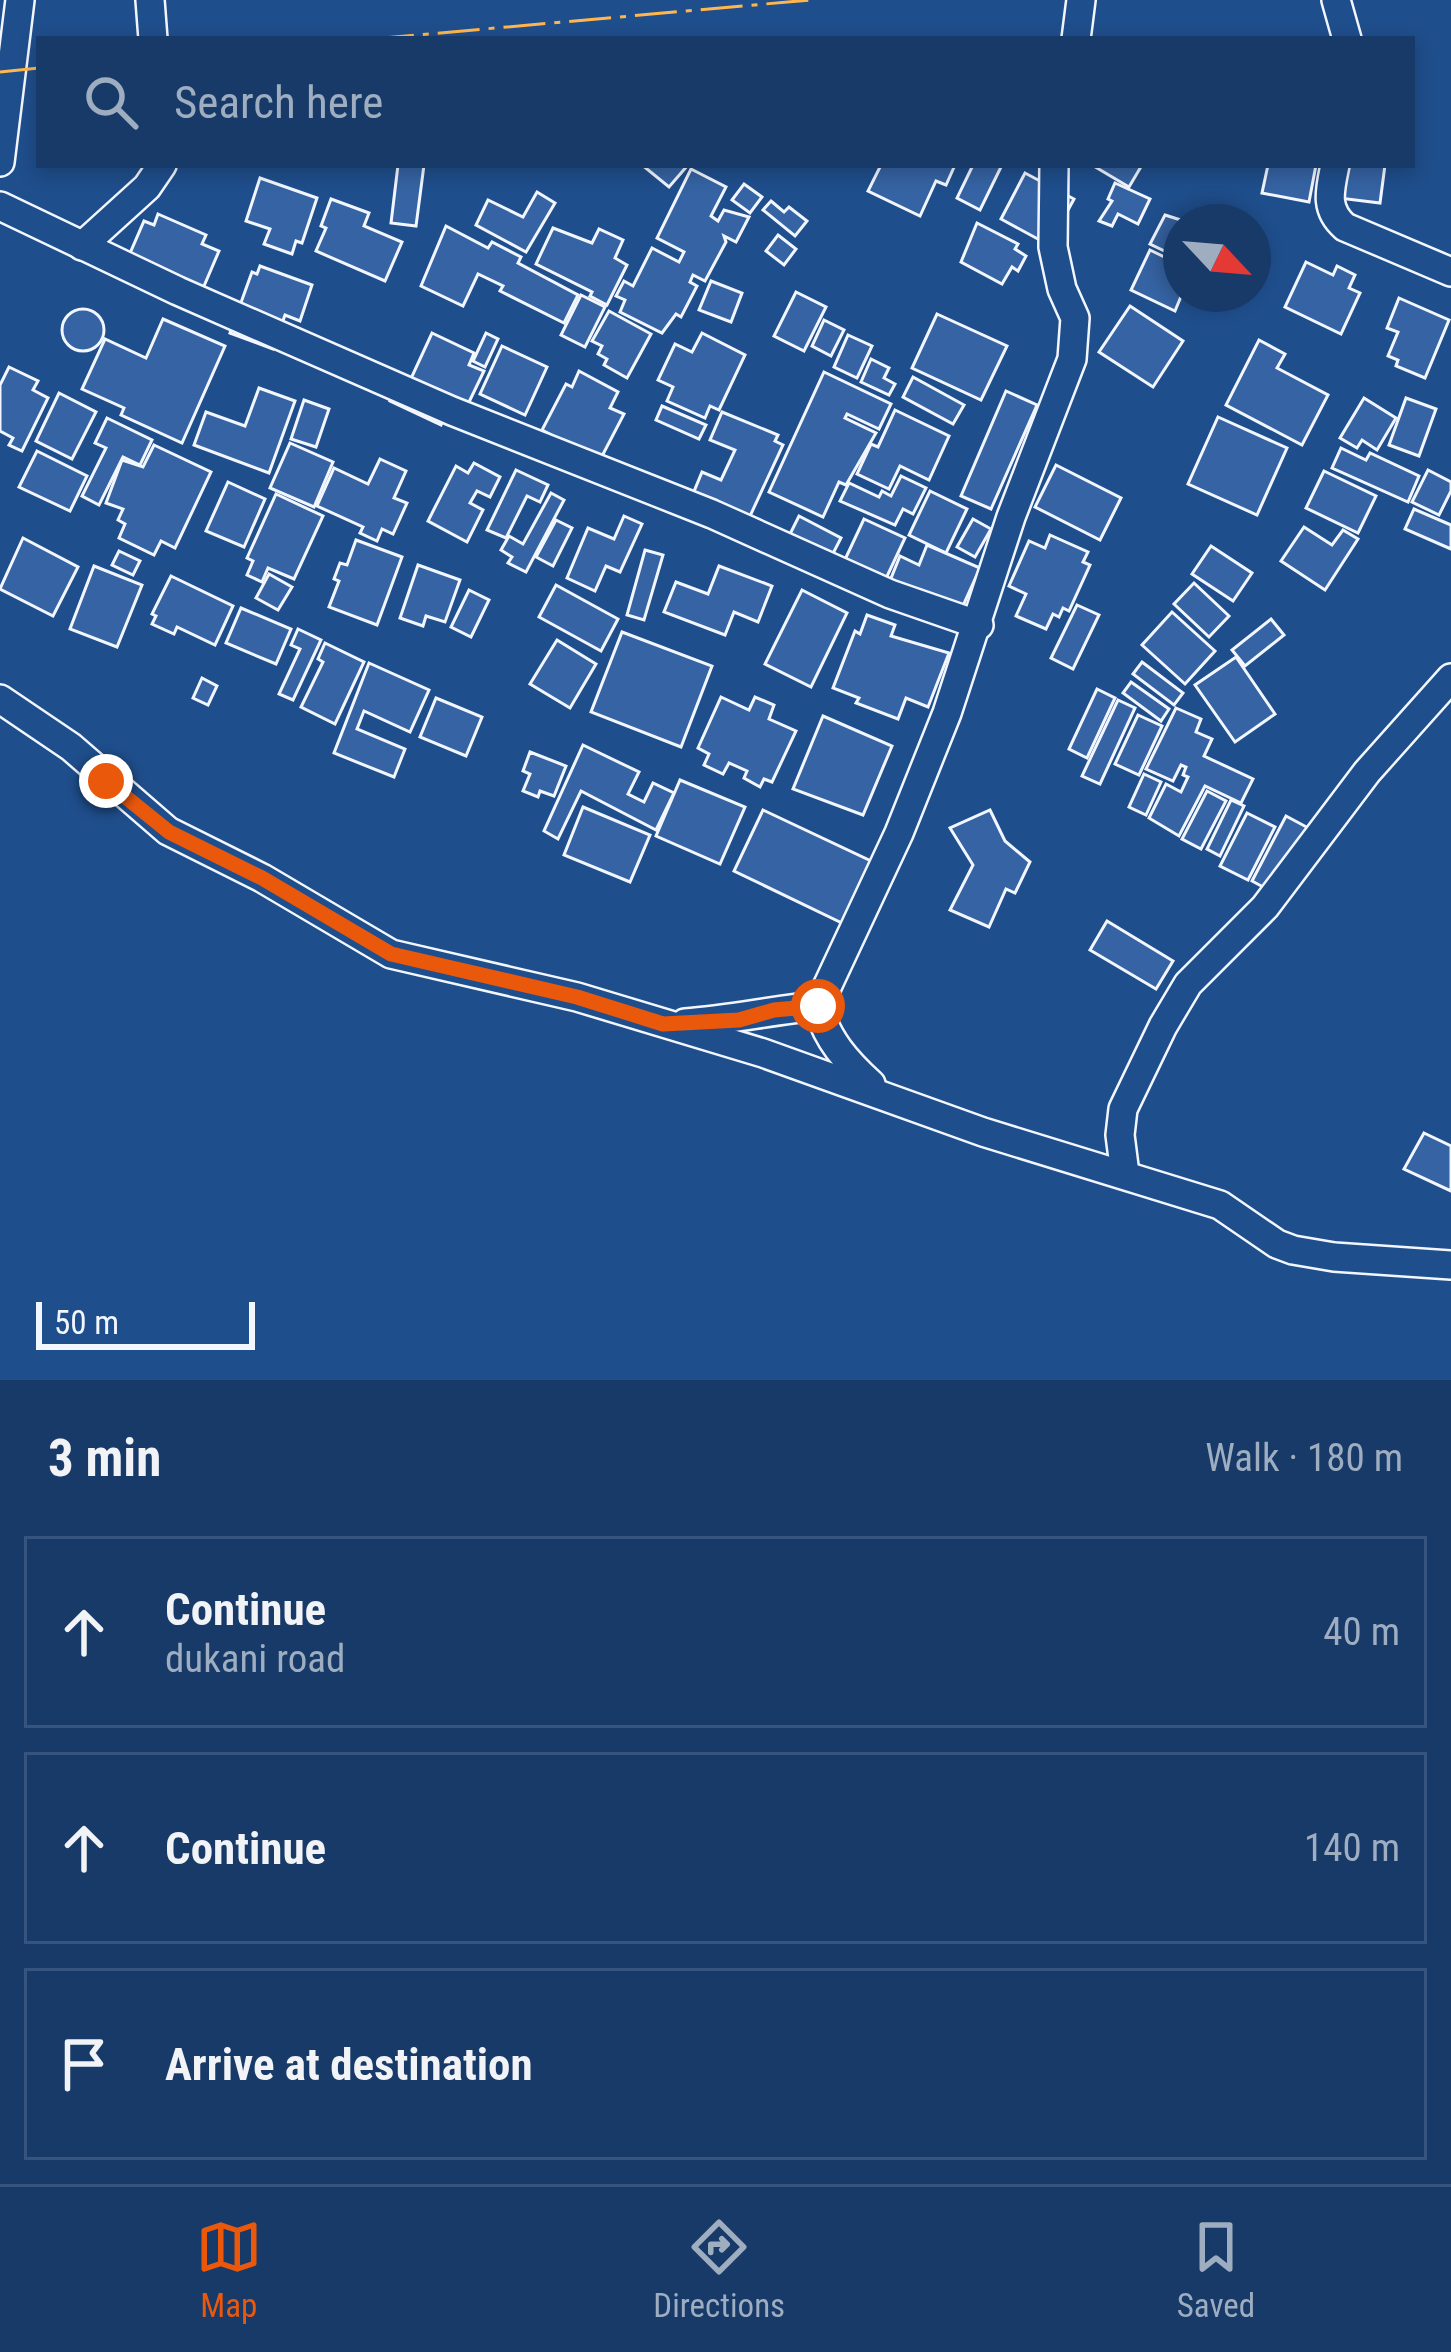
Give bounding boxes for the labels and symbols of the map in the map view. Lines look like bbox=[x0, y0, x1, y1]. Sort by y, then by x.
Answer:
north arrow bbox=[1163, 204, 1271, 312]
route end bbox=[79, 754, 133, 808]
route start bbox=[791, 979, 845, 1033]
scale bar bbox=[36, 1296, 255, 1349]

